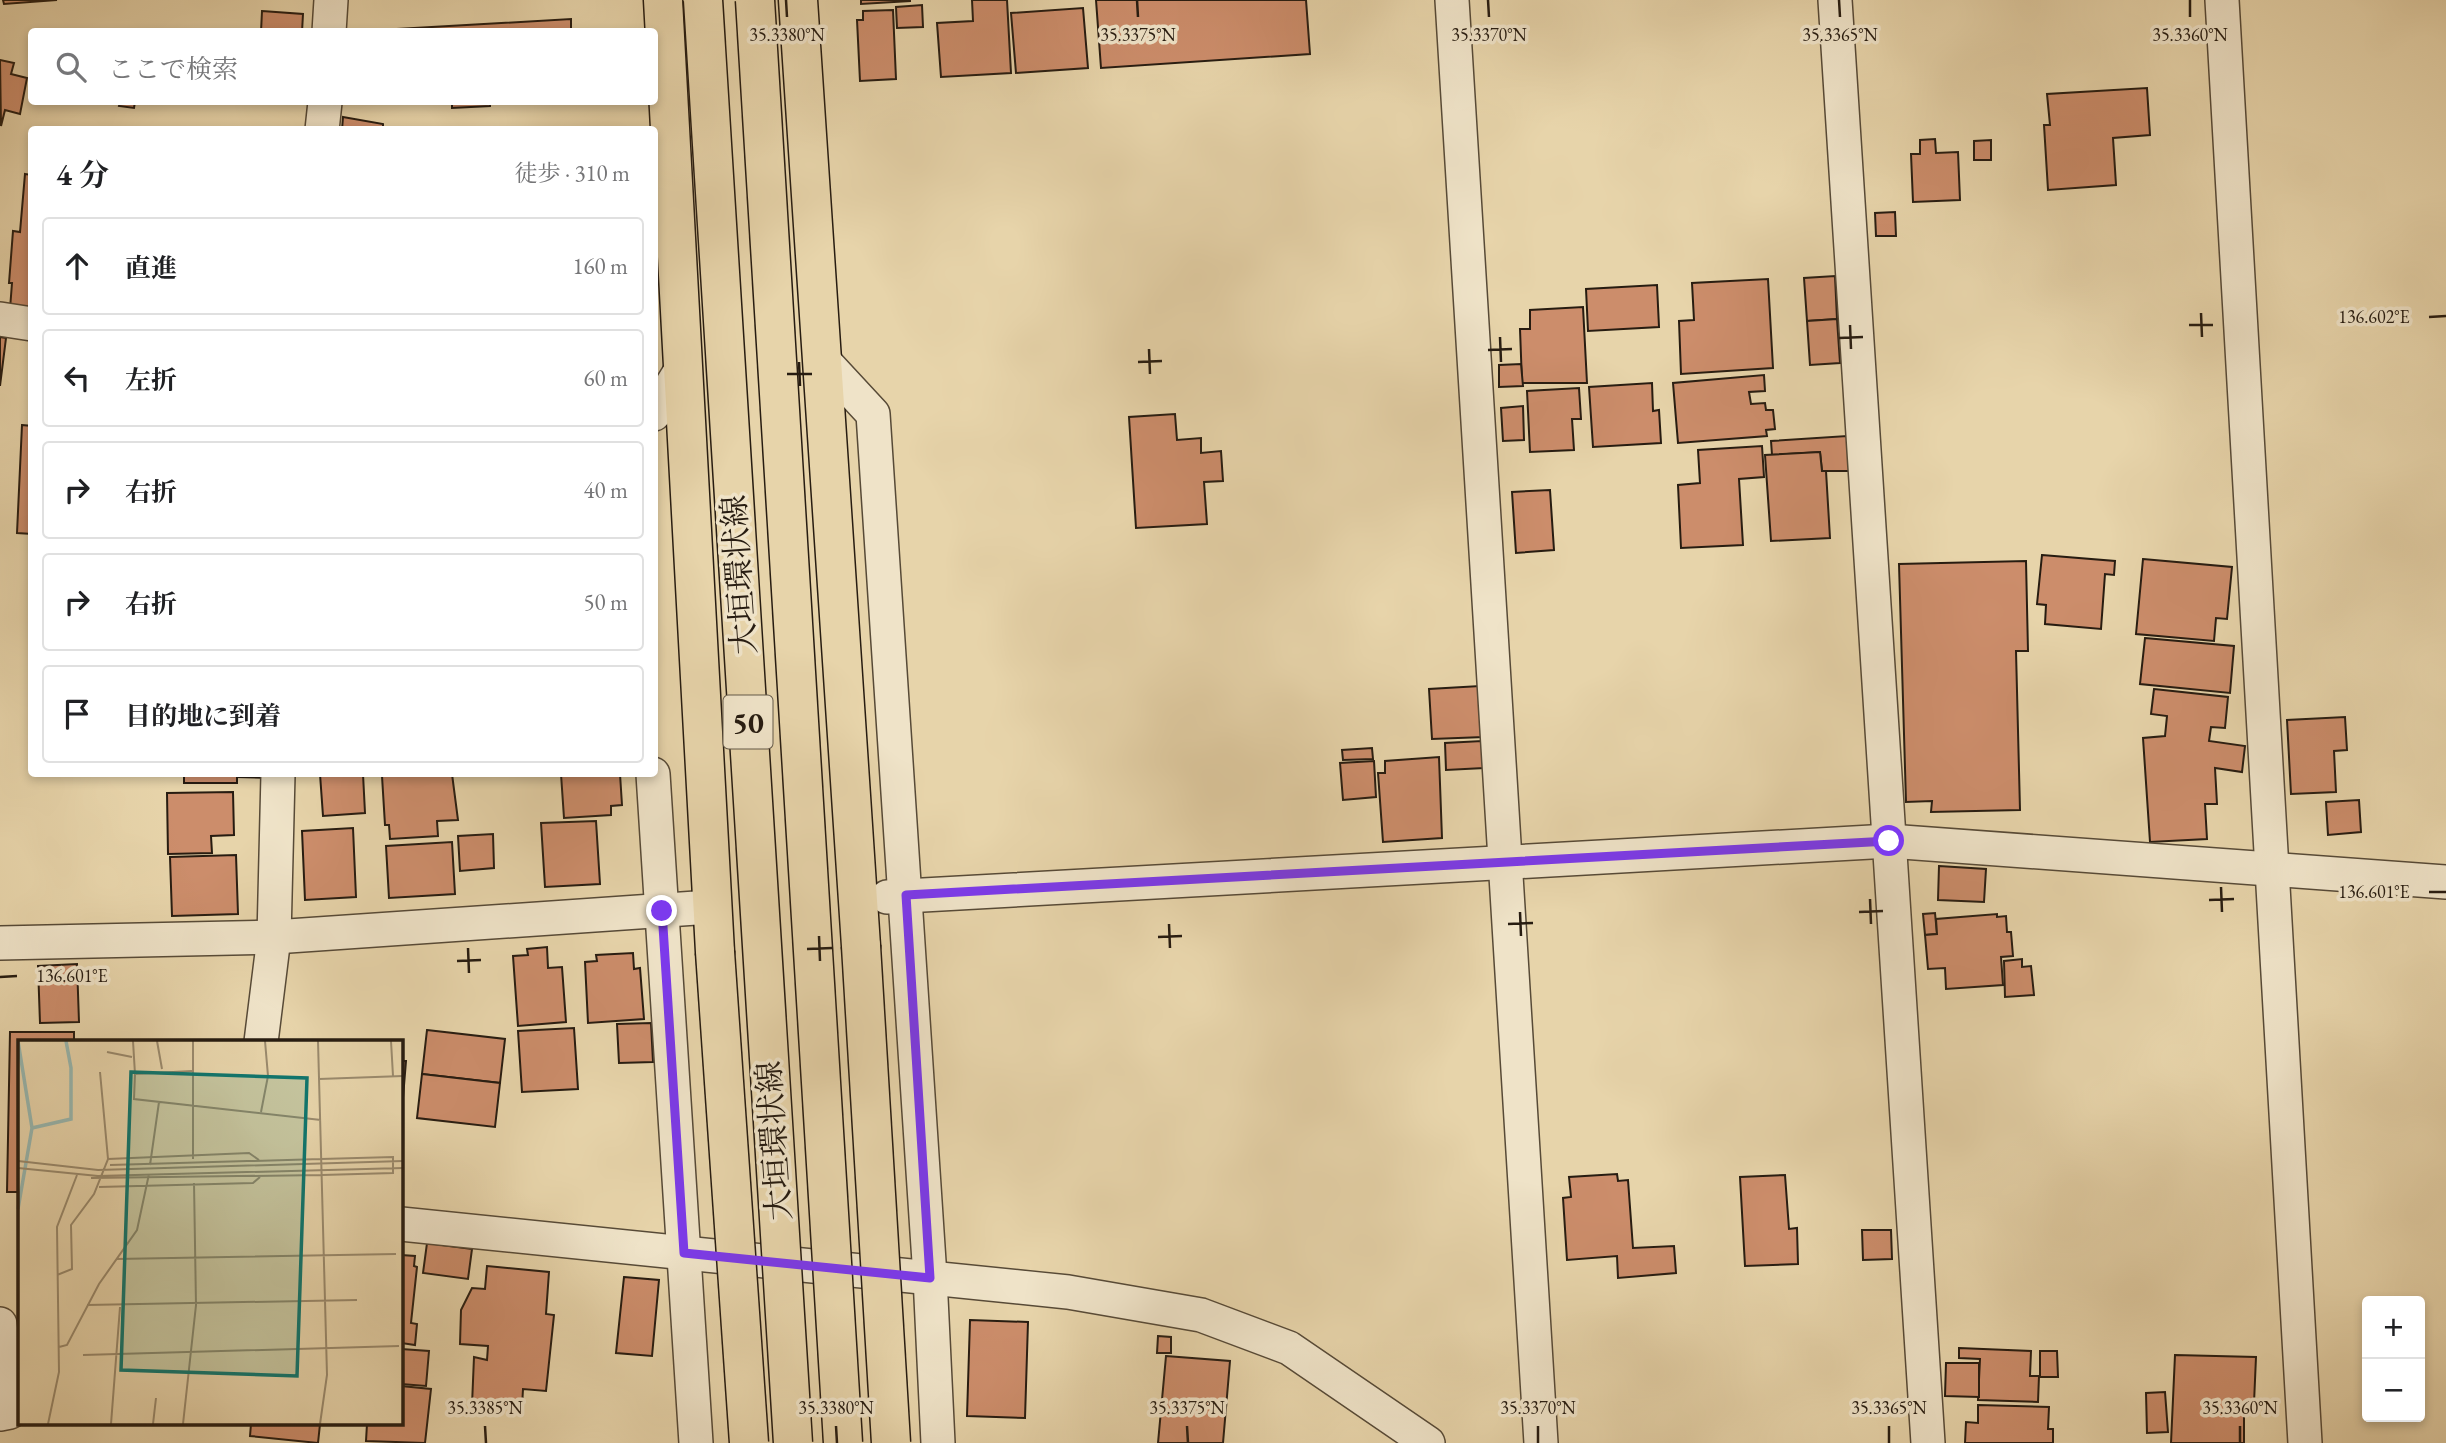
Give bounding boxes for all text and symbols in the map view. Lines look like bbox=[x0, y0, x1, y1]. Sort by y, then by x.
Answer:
text: 35.3380°N bbox=[749, 23, 825, 46]
text: 35.3375°N bbox=[1100, 23, 1176, 46]
text: 35.3370°N bbox=[1451, 23, 1527, 46]
text: 35.3365°N bbox=[1802, 23, 1878, 46]
text: 35.3360°N bbox=[2152, 23, 2228, 46]
search box bbox=[28, 28, 658, 105]
icon: search bbox=[52, 48, 90, 86]
text: ここで検索 bbox=[108, 52, 238, 86]
text: 4 分 bbox=[56, 155, 109, 194]
text: 徒歩 · 310 m bbox=[515, 158, 630, 188]
icon: ahead bbox=[58, 247, 96, 285]
text: 直進 bbox=[125, 251, 177, 285]
text: 160 m bbox=[572, 251, 628, 281]
text: 136.602°E bbox=[2338, 305, 2410, 328]
icon: left bbox=[58, 359, 96, 397]
text: 左折 bbox=[125, 363, 177, 397]
text: 60 m bbox=[583, 363, 628, 393]
icon: right bbox=[58, 471, 96, 509]
text: 右折 bbox=[125, 475, 177, 509]
text: 40 m bbox=[583, 475, 628, 505]
street label: 大垣環状線 bbox=[712, 494, 766, 656]
icon: right bbox=[58, 583, 96, 621]
text: 右折 bbox=[125, 587, 177, 621]
text: 50 m bbox=[583, 587, 628, 617]
icon: arrive bbox=[58, 695, 96, 733]
road number: 50 bbox=[724, 695, 772, 748]
text: 目的地に到着 bbox=[125, 699, 281, 733]
route start bbox=[1873, 825, 1904, 856]
text: 136.601°E bbox=[2338, 880, 2410, 903]
route end bbox=[646, 895, 677, 926]
text: 136.601°E bbox=[36, 964, 108, 987]
inset map bbox=[18, 1040, 402, 1426]
street label: 大垣環状線 bbox=[747, 1060, 801, 1222]
map controls bbox=[2362, 1296, 2425, 1422]
button: + bbox=[2362, 1296, 2425, 1359]
button: − bbox=[2362, 1359, 2425, 1422]
text: 35.3385°N bbox=[447, 1396, 523, 1419]
text: 35.3380°N bbox=[798, 1396, 874, 1419]
text: 35.3375°N bbox=[1149, 1396, 1225, 1419]
text: 35.3370°N bbox=[1500, 1396, 1576, 1419]
text: 35.3365°N bbox=[1851, 1396, 1927, 1419]
text: 35.3360°N bbox=[2202, 1396, 2278, 1419]

